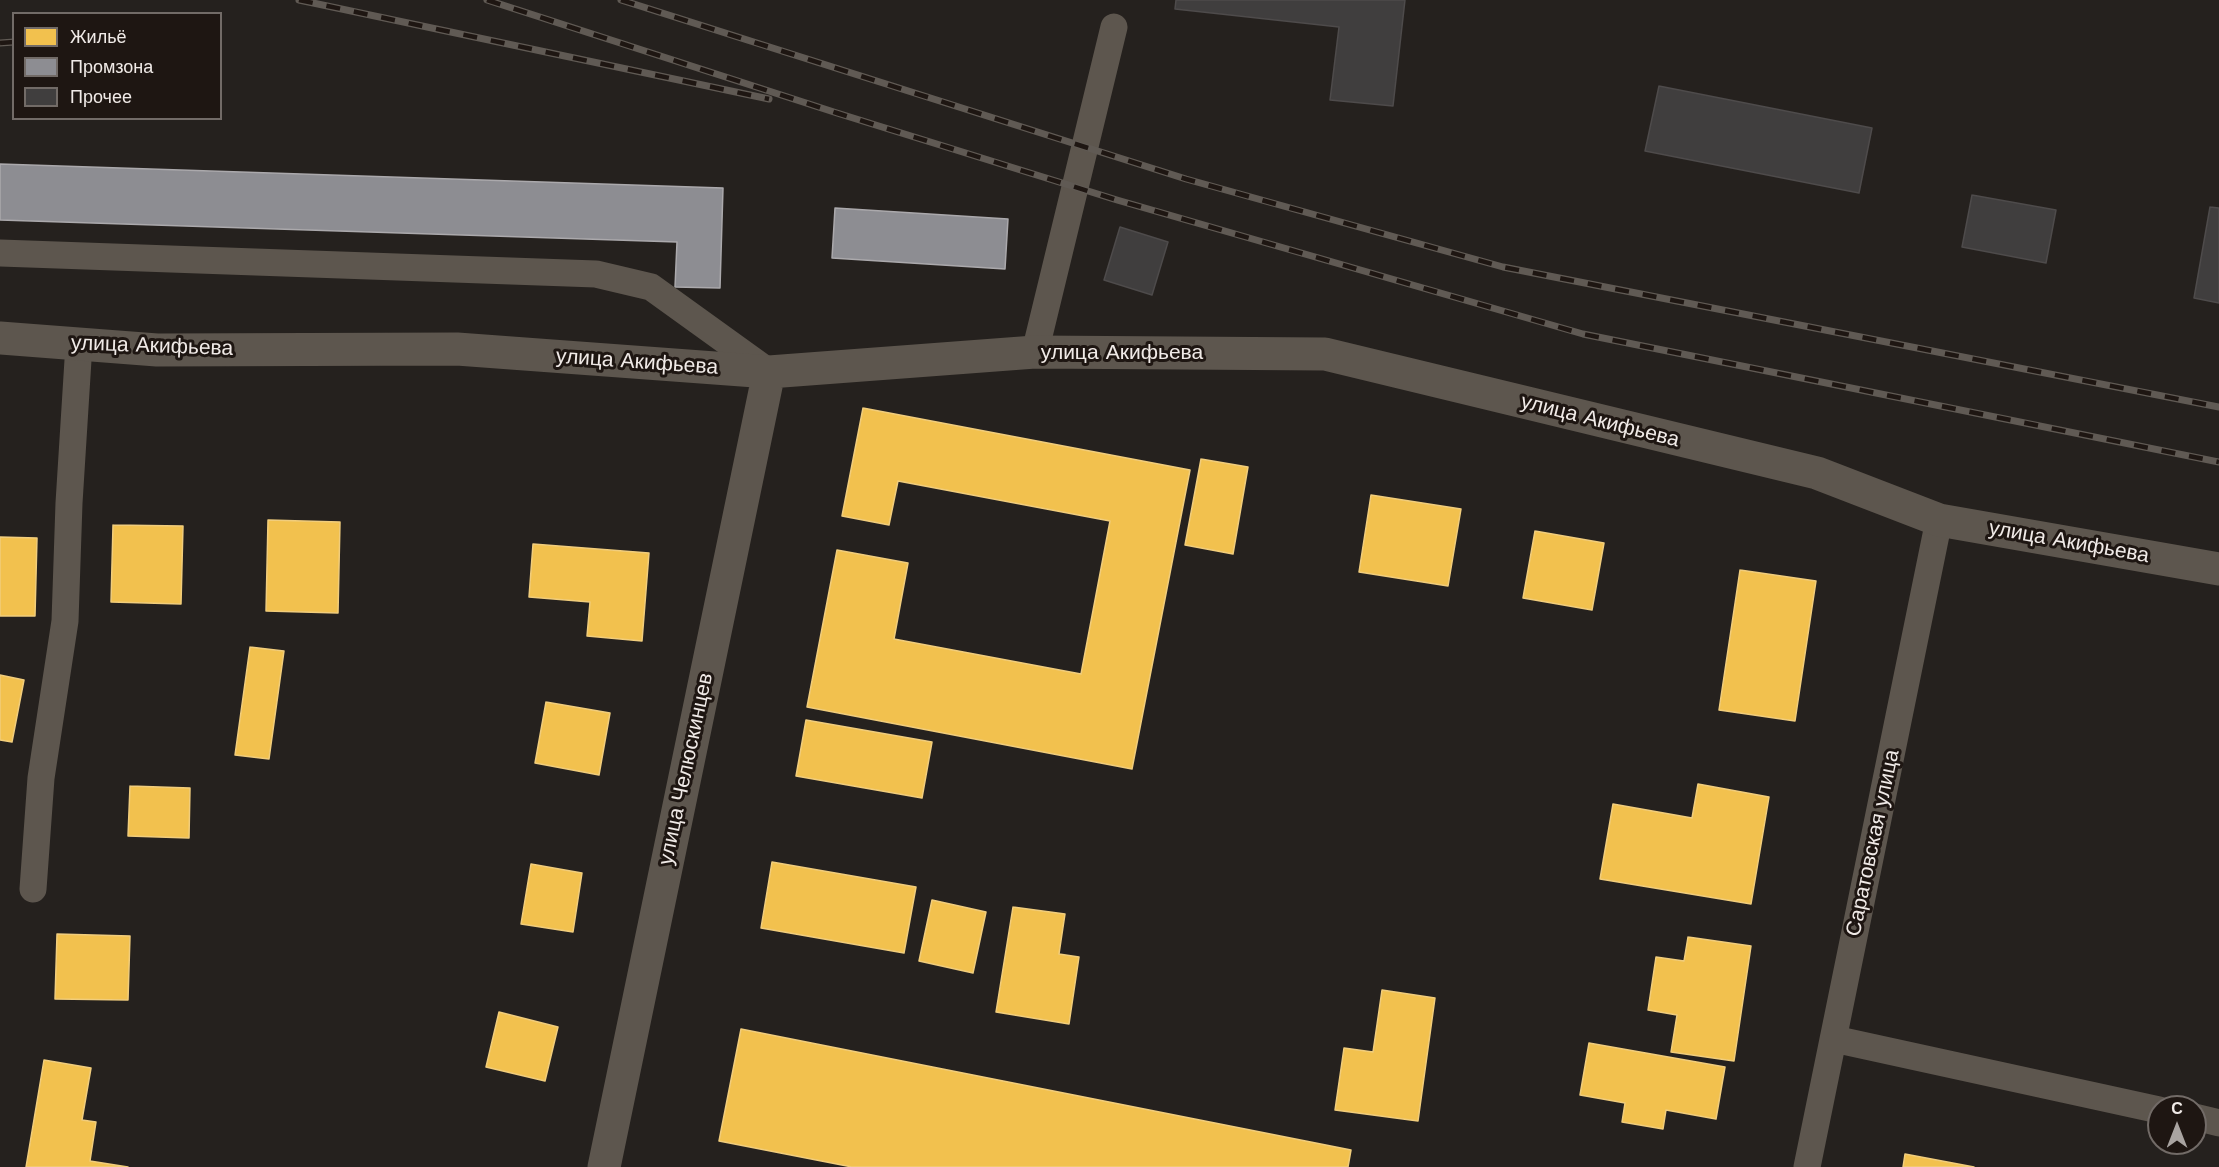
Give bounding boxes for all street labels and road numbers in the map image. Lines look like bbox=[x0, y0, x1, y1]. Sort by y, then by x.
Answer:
street label: улица Акифьева bbox=[70, 331, 234, 361]
street label: улица Акифьева bbox=[1041, 340, 1203, 366]
street label: улица Акифьева bbox=[555, 344, 719, 380]
street label: улица Акифьева bbox=[1518, 389, 1682, 453]
street label: улица Акифьева bbox=[1987, 515, 2151, 569]
street label: улица Челюскинцев bbox=[653, 671, 719, 867]
street label: Саратовская улица bbox=[1841, 747, 1905, 939]

